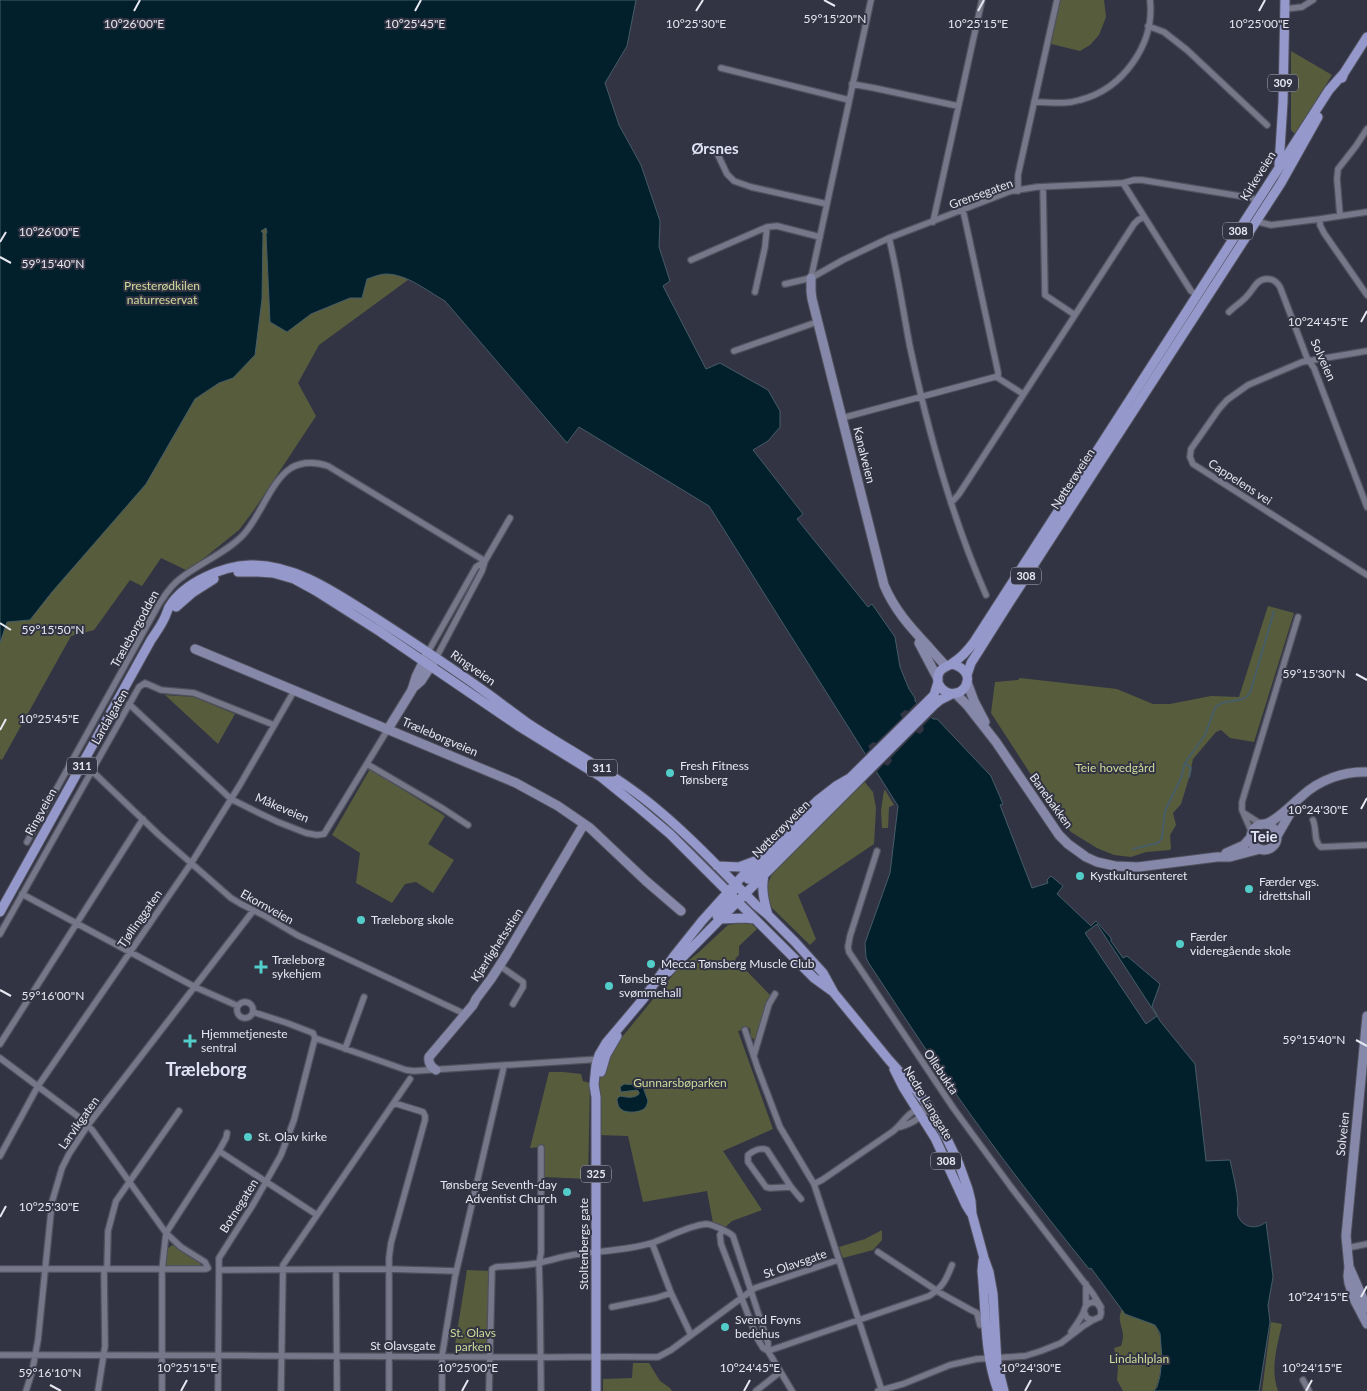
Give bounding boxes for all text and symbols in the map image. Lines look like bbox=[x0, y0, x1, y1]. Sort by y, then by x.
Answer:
text: 59°15'20"N bbox=[804, 11, 866, 26]
text: 10°26'00"E bbox=[104, 16, 164, 31]
text: 10°25'45"E bbox=[385, 16, 445, 31]
text: 10°25'30"E bbox=[666, 16, 726, 31]
text: 10°25'15"E bbox=[948, 16, 1008, 31]
text: 10°25'00"E bbox=[1229, 16, 1289, 31]
road number: 309 bbox=[1268, 75, 1298, 92]
district label: Ørsnes bbox=[691, 139, 739, 157]
street label: Kirkeveien bbox=[1237, 148, 1279, 203]
street label: Grensegaten bbox=[947, 175, 1015, 212]
road number: 308 bbox=[1223, 222, 1253, 240]
text: 10°26'00"E bbox=[19, 224, 79, 239]
text: 59°15'40"N bbox=[22, 256, 84, 271]
park label: Presterødkilen naturreservat bbox=[124, 278, 200, 307]
text: 10°24'45"E bbox=[1288, 314, 1348, 329]
street label: Solveien bbox=[1308, 336, 1339, 383]
street label: Kanalveien bbox=[850, 425, 879, 485]
street label: Nøtterøveien bbox=[1047, 446, 1098, 512]
street label: Cappelens vei bbox=[1206, 455, 1275, 508]
road number: 308 bbox=[1011, 568, 1041, 584]
street label: Træleborgodden bbox=[107, 587, 162, 670]
text: 59°15'50"N bbox=[22, 622, 84, 637]
street label: Ringveien bbox=[448, 647, 499, 689]
text: 59°15'30"N bbox=[1283, 666, 1345, 681]
street label: Lardalgaten bbox=[88, 686, 131, 747]
text: 10°25'45"E bbox=[19, 711, 79, 726]
street label: Træleborgveien bbox=[400, 714, 480, 759]
road number: 311 bbox=[67, 758, 97, 774]
place label: Fresh Fitness Tønsberg bbox=[680, 758, 749, 787]
road number: 311 bbox=[587, 760, 617, 776]
park label: Teie hovedgård bbox=[1075, 760, 1155, 775]
marker: Fresh Fitness Tønsberg bbox=[664, 767, 676, 779]
street label: Banebakken bbox=[1026, 770, 1076, 831]
street label: Ringveien bbox=[22, 786, 60, 838]
street label: Måkeveien bbox=[253, 789, 311, 826]
street label: Nøtterøyveien bbox=[749, 797, 813, 861]
text: 10°24'30"E bbox=[1288, 802, 1348, 817]
district label: Teie bbox=[1250, 827, 1278, 845]
place label: Kystkultursenteret bbox=[1090, 868, 1188, 883]
marker: Kystkultursenteret bbox=[1074, 870, 1086, 882]
place label: Færder vgs. idrettshall bbox=[1259, 874, 1319, 903]
marker: Færder vgs. idrettshall bbox=[1243, 883, 1255, 895]
street label: Ekornveien bbox=[238, 886, 297, 927]
street label: Tjøllinggaten bbox=[114, 887, 165, 951]
street label: Kjærlighetsstien bbox=[467, 905, 526, 984]
place label: Træleborg skole bbox=[371, 912, 454, 927]
marker: Træleborg skole bbox=[355, 914, 367, 926]
place label: Færder videregående skole bbox=[1190, 929, 1291, 958]
marker: Færder videregående skole bbox=[1174, 938, 1186, 950]
place label: Træleborg sykehjem bbox=[272, 952, 325, 981]
place label: Mecca Tønsberg Muscle Club bbox=[661, 956, 815, 971]
marker: Mecca Tønsberg Muscle Club bbox=[645, 958, 657, 970]
marker: Træleborg sykehjem bbox=[254, 960, 268, 974]
place label: Tønsberg svømmehall bbox=[619, 971, 681, 1000]
marker: Tønsberg svømmehall bbox=[603, 980, 615, 992]
text: 59°16'00"N bbox=[22, 988, 84, 1003]
place label: Hjemmetjeneste sentral bbox=[201, 1026, 288, 1055]
text: 59°15'40"N bbox=[1283, 1032, 1345, 1047]
marker: Hjemmetjeneste sentral bbox=[183, 1034, 197, 1048]
street label: Ollebukta bbox=[921, 1046, 962, 1097]
district label: Træleborg bbox=[166, 1058, 247, 1080]
street label: Nedre Langgate bbox=[901, 1063, 956, 1142]
park label: Gunnarsbøparken bbox=[633, 1075, 727, 1090]
street label: Larvikgaten bbox=[55, 1093, 102, 1152]
street label: Solveien bbox=[1333, 1111, 1352, 1157]
place label: St. Olav kirke bbox=[258, 1129, 327, 1144]
marker: St. Olav kirke bbox=[242, 1131, 254, 1143]
road number: 308 bbox=[931, 1152, 961, 1170]
road number: 325 bbox=[581, 1166, 611, 1182]
street label: Botnegaten bbox=[216, 1176, 261, 1236]
place label: Tønsberg Seventh-day Adventist Church bbox=[440, 1177, 558, 1206]
marker: Tønsberg Seventh-day Adventist Church bbox=[561, 1186, 573, 1198]
street label: Stoltenbergs gate bbox=[576, 1198, 591, 1290]
text: 10°25'30"E bbox=[19, 1199, 79, 1214]
street label: St Olavsgate bbox=[761, 1246, 828, 1281]
text: 10°24'15"E bbox=[1288, 1289, 1348, 1304]
place label: Svend Foyns bedehus bbox=[735, 1312, 801, 1341]
marker: Svend Foyns bedehus bbox=[719, 1321, 731, 1333]
park label: St. Olavs parken bbox=[450, 1325, 496, 1354]
street label: St Olavsgate bbox=[370, 1338, 436, 1353]
park label: Lindahlplan bbox=[1109, 1351, 1169, 1366]
text: 10°25'15"E bbox=[157, 1360, 217, 1375]
text: 10°25'00"E bbox=[438, 1360, 498, 1375]
text: 10°24'45"E bbox=[720, 1360, 780, 1375]
text: 10°24'30"E bbox=[1001, 1360, 1061, 1375]
text: 10°24'15"E bbox=[1282, 1360, 1342, 1375]
text: 59°16'10"N bbox=[19, 1365, 81, 1380]

